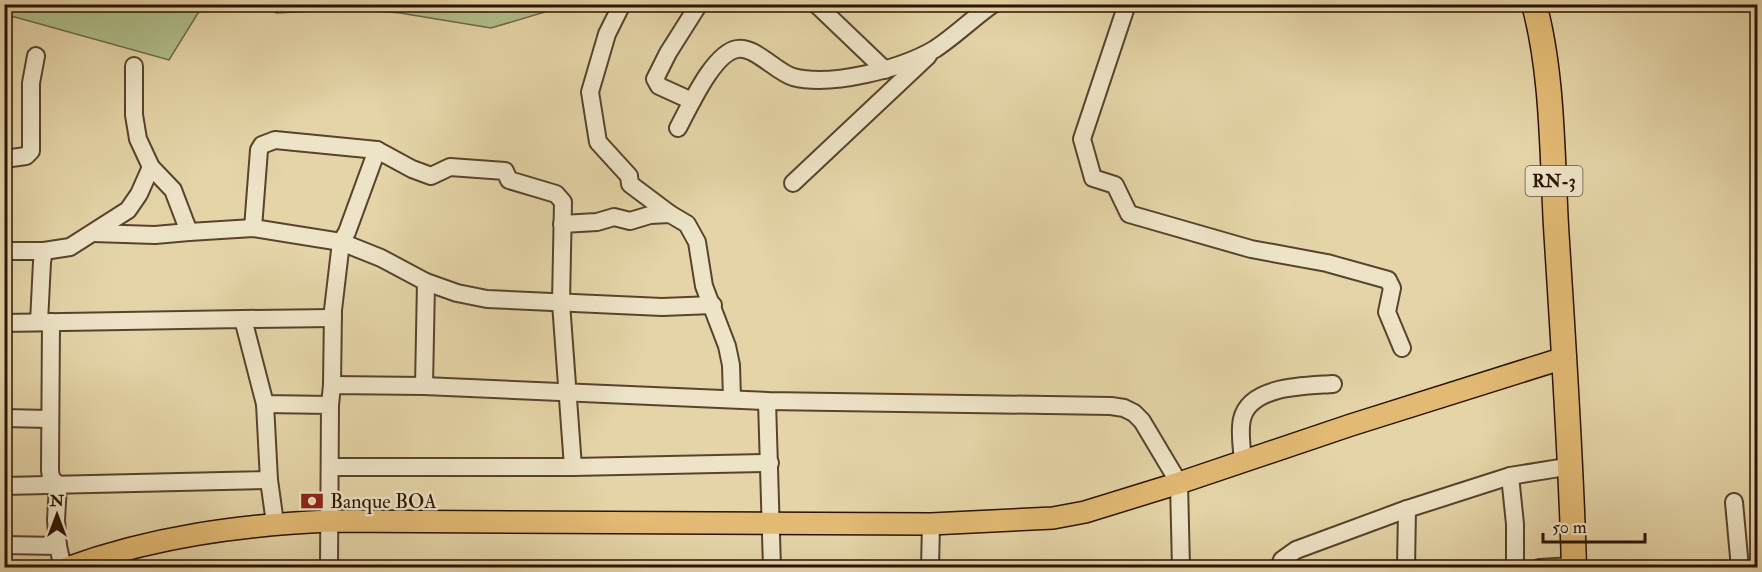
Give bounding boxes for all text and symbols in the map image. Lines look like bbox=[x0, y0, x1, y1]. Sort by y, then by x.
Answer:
road number: RN-3 bbox=[1526, 166, 1582, 196]
north arrow bbox=[27, 485, 87, 545]
bank icon: Banque BOA bbox=[299, 488, 325, 514]
place label: Banque BOA bbox=[330, 489, 437, 514]
text: N bbox=[49, 491, 65, 511]
scale bar bbox=[1543, 506, 1645, 544]
text: 50 m bbox=[1552, 516, 1587, 539]

